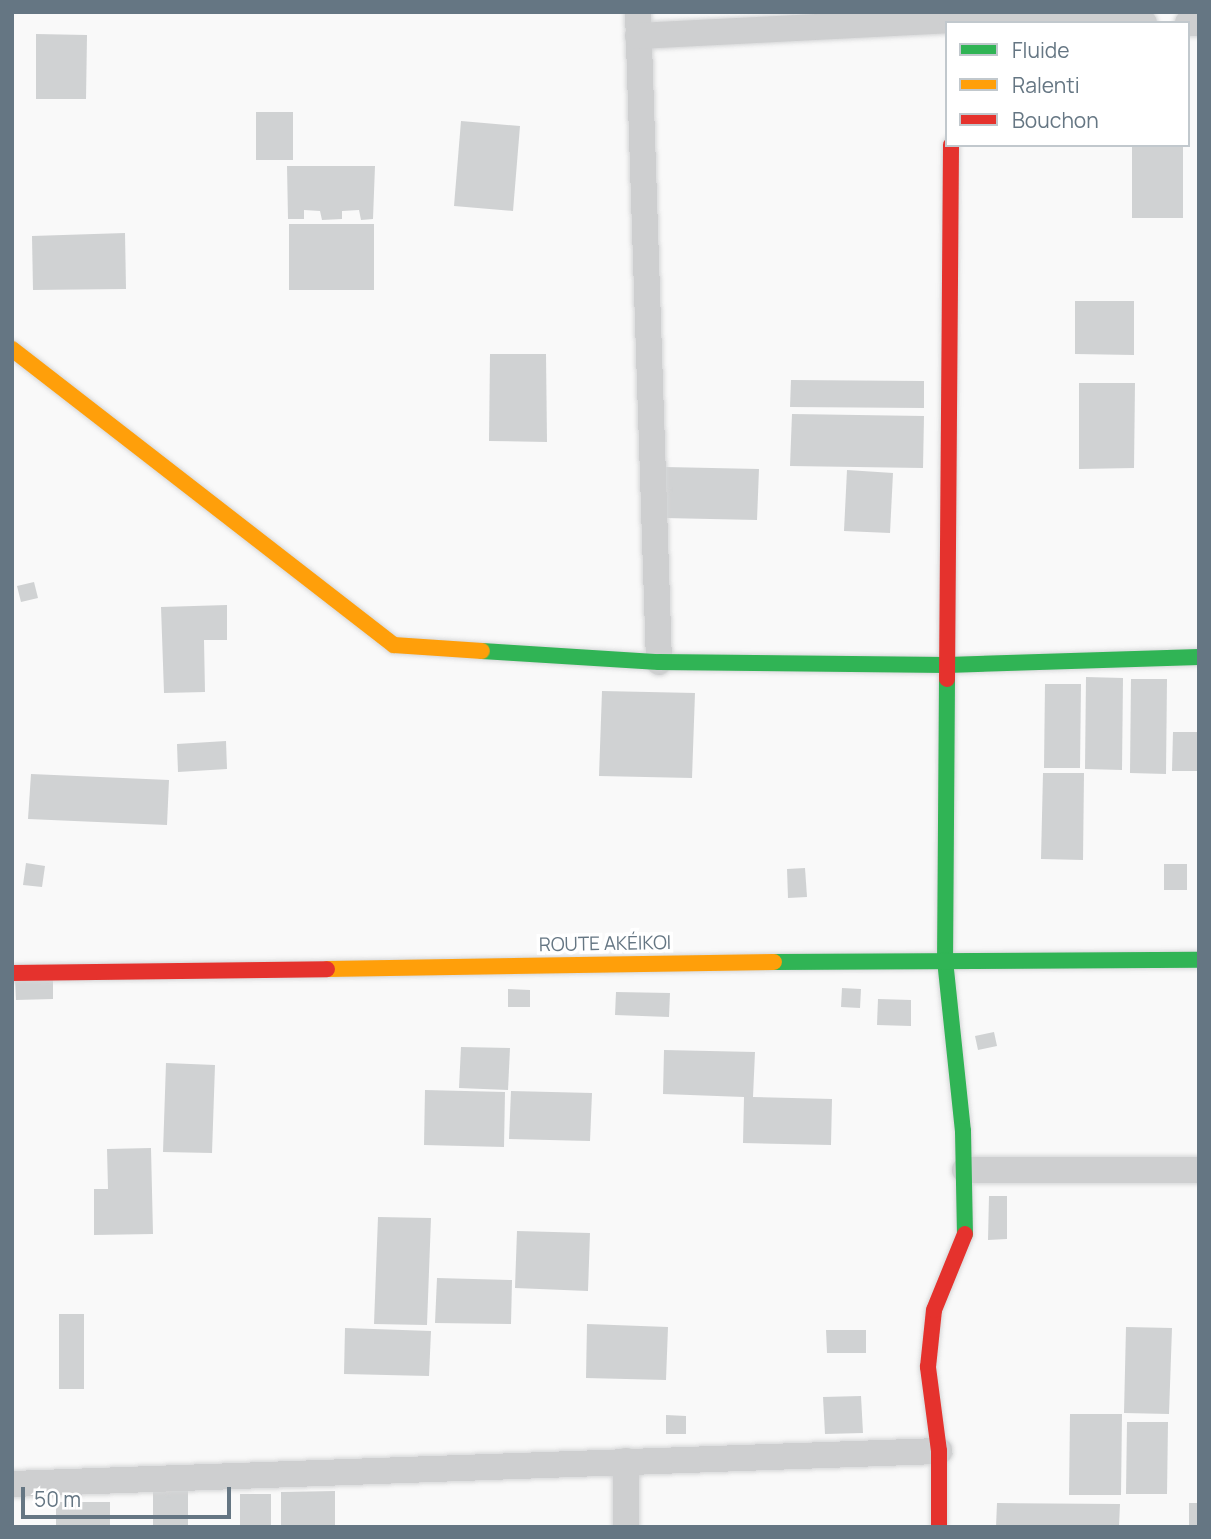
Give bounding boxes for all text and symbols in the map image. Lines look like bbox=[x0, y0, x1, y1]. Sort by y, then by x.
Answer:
legend bbox=[945, 21, 1190, 147]
text: Fluide bbox=[1012, 36, 1070, 64]
text: Ralenti bbox=[1012, 71, 1080, 99]
text: Bouchon bbox=[1012, 106, 1099, 134]
street label: ROUTE AKÉIKOI bbox=[539, 931, 671, 957]
scale bar bbox=[24, 1472, 234, 1516]
text: 50 m bbox=[34, 1485, 81, 1513]

